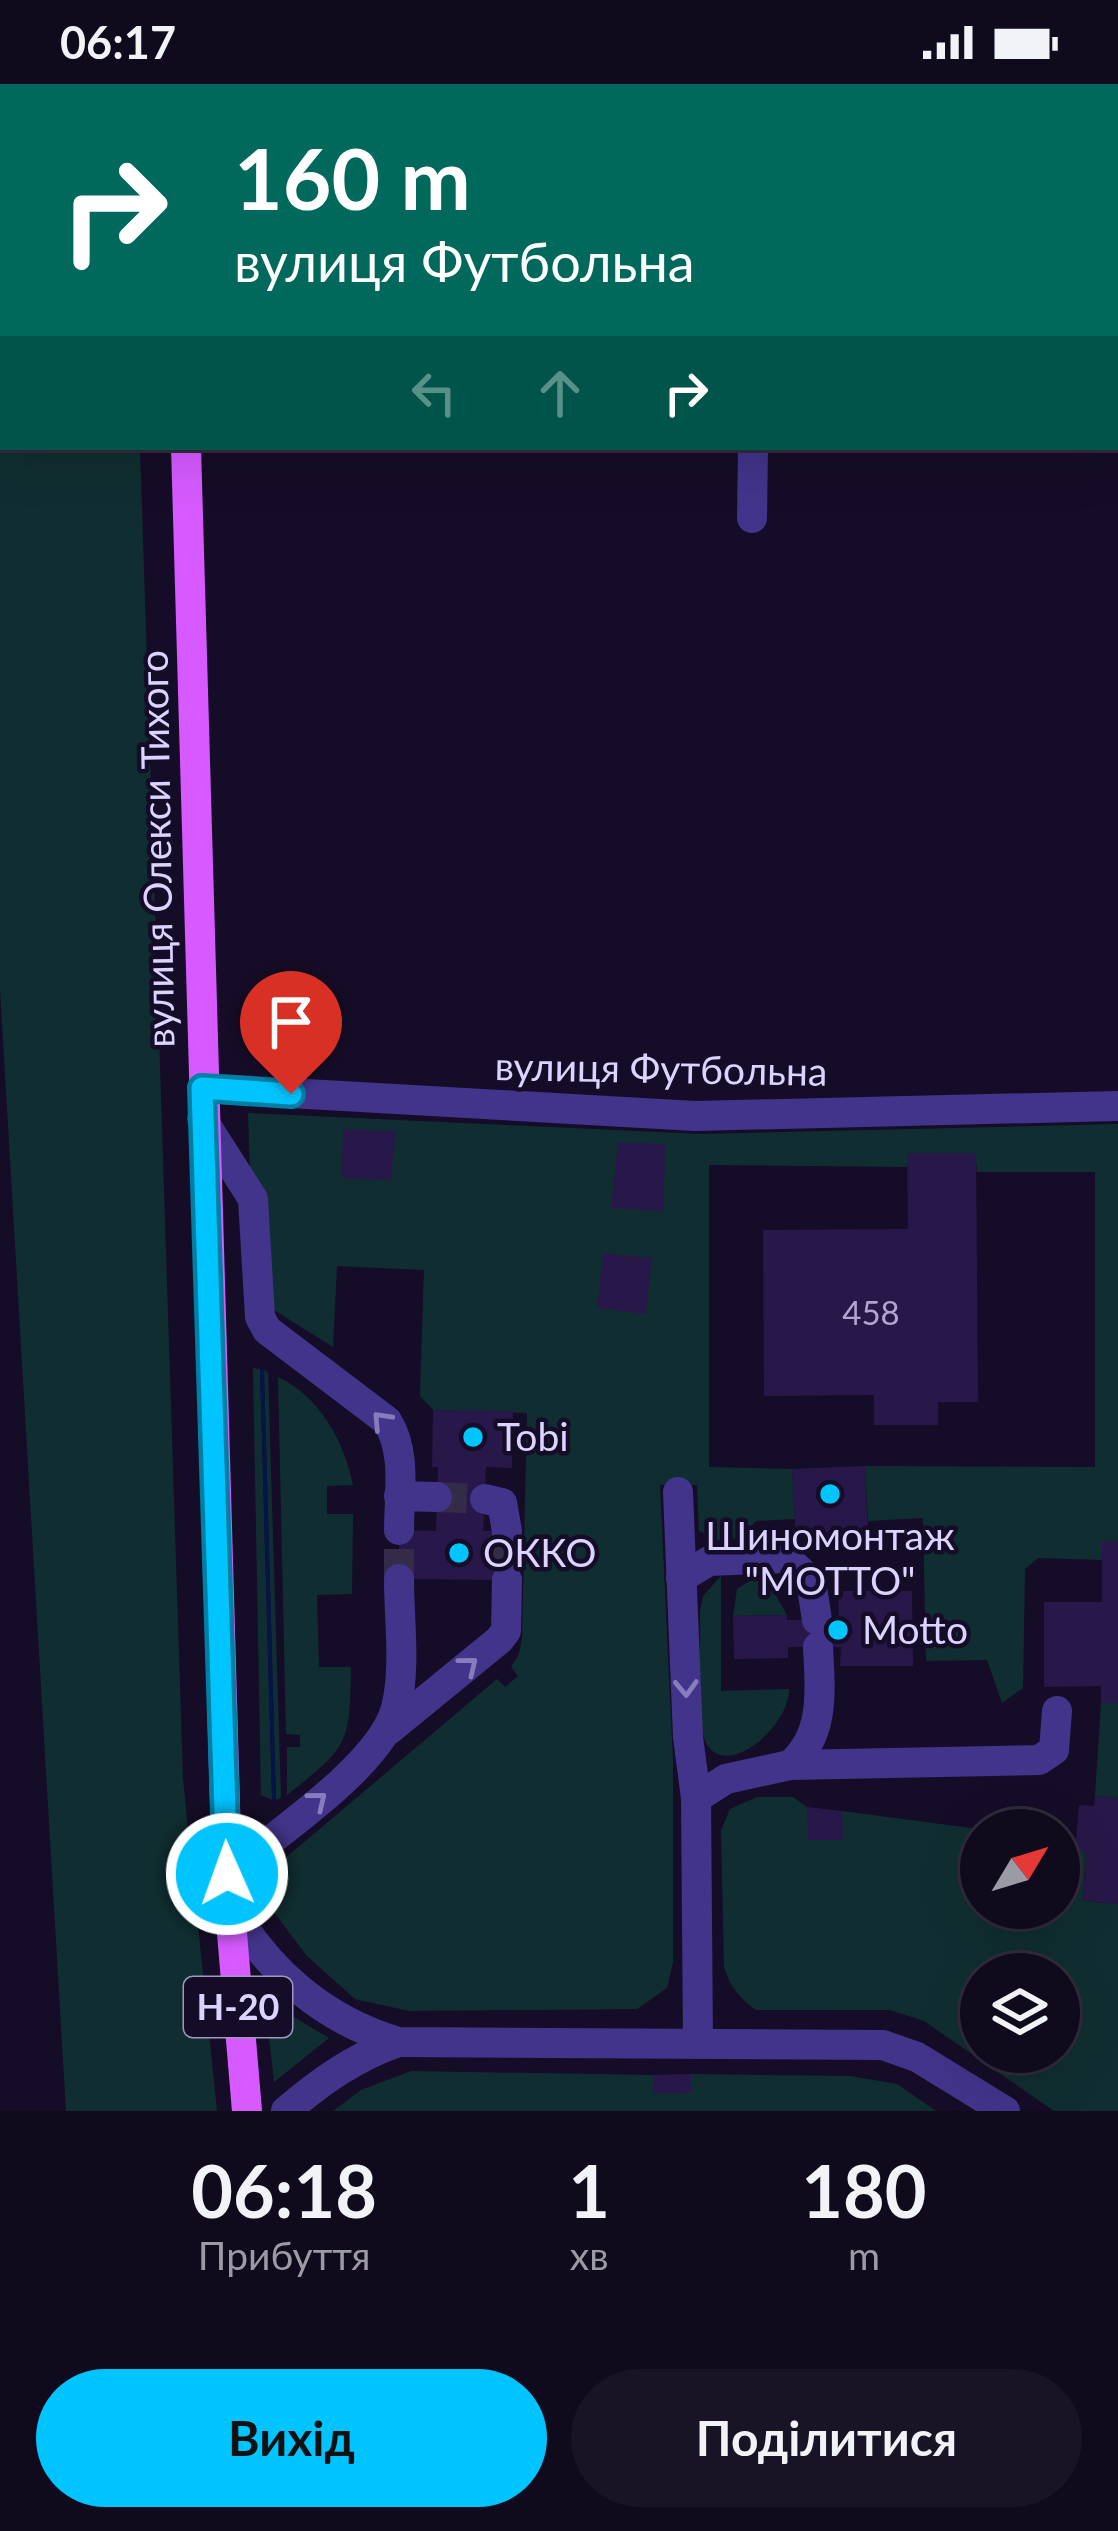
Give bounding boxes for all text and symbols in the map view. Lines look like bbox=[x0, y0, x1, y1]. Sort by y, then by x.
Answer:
text: 06:17 bbox=[60, 15, 176, 69]
text: 160 m bbox=[234, 127, 471, 228]
icon: right bbox=[36, 132, 192, 288]
text: вулиця Футбольна bbox=[234, 229, 695, 294]
icon: left bbox=[401, 360, 467, 426]
icon: ahead bbox=[527, 360, 593, 426]
icon: right bbox=[653, 360, 719, 426]
street label: вулиця Олекси Тихого bbox=[130, 650, 182, 1048]
pin bbox=[240, 971, 342, 1094]
icon: arrive bbox=[258, 989, 324, 1055]
street label: вулиця Футбольна bbox=[494, 1042, 828, 1094]
house number: 458 bbox=[842, 1292, 900, 1332]
one-way arrow bbox=[373, 1412, 395, 1434]
place label: Tobi bbox=[497, 1413, 569, 1459]
marker: Tobi bbox=[460, 1424, 486, 1450]
marker: Шиномонтаж "МОТТО" bbox=[817, 1481, 843, 1507]
place label: Шиномонтаж "МОТТО" bbox=[705, 1512, 955, 1603]
place label: ОККО bbox=[483, 1529, 596, 1575]
marker: ОККО bbox=[446, 1540, 472, 1566]
place label: Motto bbox=[862, 1606, 968, 1652]
marker: Motto bbox=[825, 1617, 851, 1643]
one-way arrow bbox=[455, 1658, 477, 1680]
one-way arrow bbox=[673, 1679, 699, 1698]
one-way arrow bbox=[304, 1793, 326, 1814]
north arrow bbox=[960, 1809, 1080, 1929]
map controls bbox=[960, 1809, 1080, 2073]
position arrow bbox=[164, 1811, 290, 1937]
button: layers bbox=[960, 1953, 1080, 2073]
road number: Н-20 bbox=[184, 1977, 292, 2037]
text: 06:18 bbox=[191, 2147, 377, 2233]
text: 1 bbox=[568, 2147, 610, 2233]
text: 180 bbox=[801, 2147, 927, 2233]
text: Прибуття bbox=[198, 2232, 370, 2278]
text: хв bbox=[570, 2232, 609, 2278]
text: m bbox=[848, 2232, 880, 2278]
button: Вихід bbox=[36, 2369, 547, 2507]
button: Поділитися bbox=[571, 2369, 1082, 2507]

